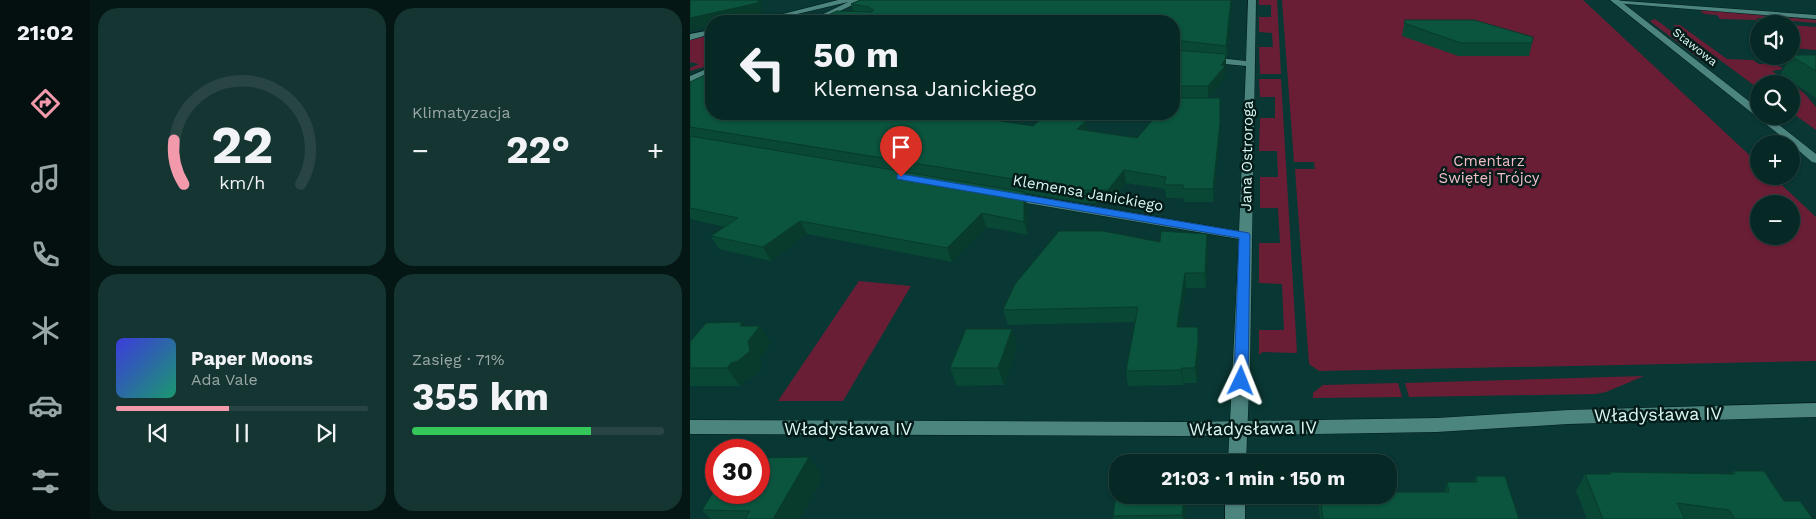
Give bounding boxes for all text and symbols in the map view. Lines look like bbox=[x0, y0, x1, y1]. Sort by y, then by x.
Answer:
map controls bbox=[1750, 15, 1800, 245]
button: sound bbox=[1750, 15, 1800, 65]
text: 21:02 bbox=[17, 20, 73, 45]
street label: Stawowa bbox=[1670, 25, 1720, 69]
text: 50 m bbox=[813, 34, 899, 76]
icon: left bbox=[730, 35, 795, 100]
button: search bbox=[1750, 75, 1800, 125]
text: Klemensa Janickiego bbox=[813, 76, 1037, 101]
icon: directions bbox=[28, 86, 63, 121]
street label: Jana Ostroroga bbox=[1237, 100, 1257, 212]
text: Klimatyzacja bbox=[412, 103, 510, 122]
text: 22 bbox=[211, 115, 273, 176]
pin bbox=[880, 126, 922, 177]
text: 22° bbox=[506, 128, 570, 172]
icon: arrive bbox=[887, 133, 915, 161]
text: − bbox=[412, 134, 429, 167]
text: + bbox=[647, 134, 664, 167]
button: + bbox=[1750, 135, 1800, 185]
park label: Cmentarz Świętej Trójcy bbox=[1439, 152, 1540, 187]
icon: music bbox=[28, 161, 63, 196]
street label: Klemensa Janickiego bbox=[1011, 171, 1165, 215]
text: km/h bbox=[219, 172, 265, 193]
button: − bbox=[1750, 195, 1800, 245]
icon: phone bbox=[28, 237, 63, 272]
icon: climate bbox=[28, 313, 63, 348]
text: Paper Moons bbox=[191, 347, 313, 370]
text: Zasięg · 71% bbox=[412, 350, 504, 369]
position arrow bbox=[1214, 354, 1266, 406]
text: Ada Vale bbox=[191, 370, 258, 389]
text: 355 km bbox=[412, 375, 549, 419]
icon: car bbox=[28, 388, 63, 423]
street label: Władysława IV bbox=[1594, 402, 1723, 426]
street label: Władysława IV bbox=[1189, 416, 1318, 440]
street label: Władysława IV bbox=[784, 418, 912, 439]
icon: previous bbox=[144, 419, 172, 447]
icon: pause bbox=[228, 419, 256, 447]
icon: next bbox=[312, 419, 340, 447]
speed limit sign: 30 bbox=[705, 439, 770, 504]
icon: filters bbox=[28, 464, 63, 499]
text: 21:03 · 1 min · 150 m bbox=[1161, 467, 1345, 490]

